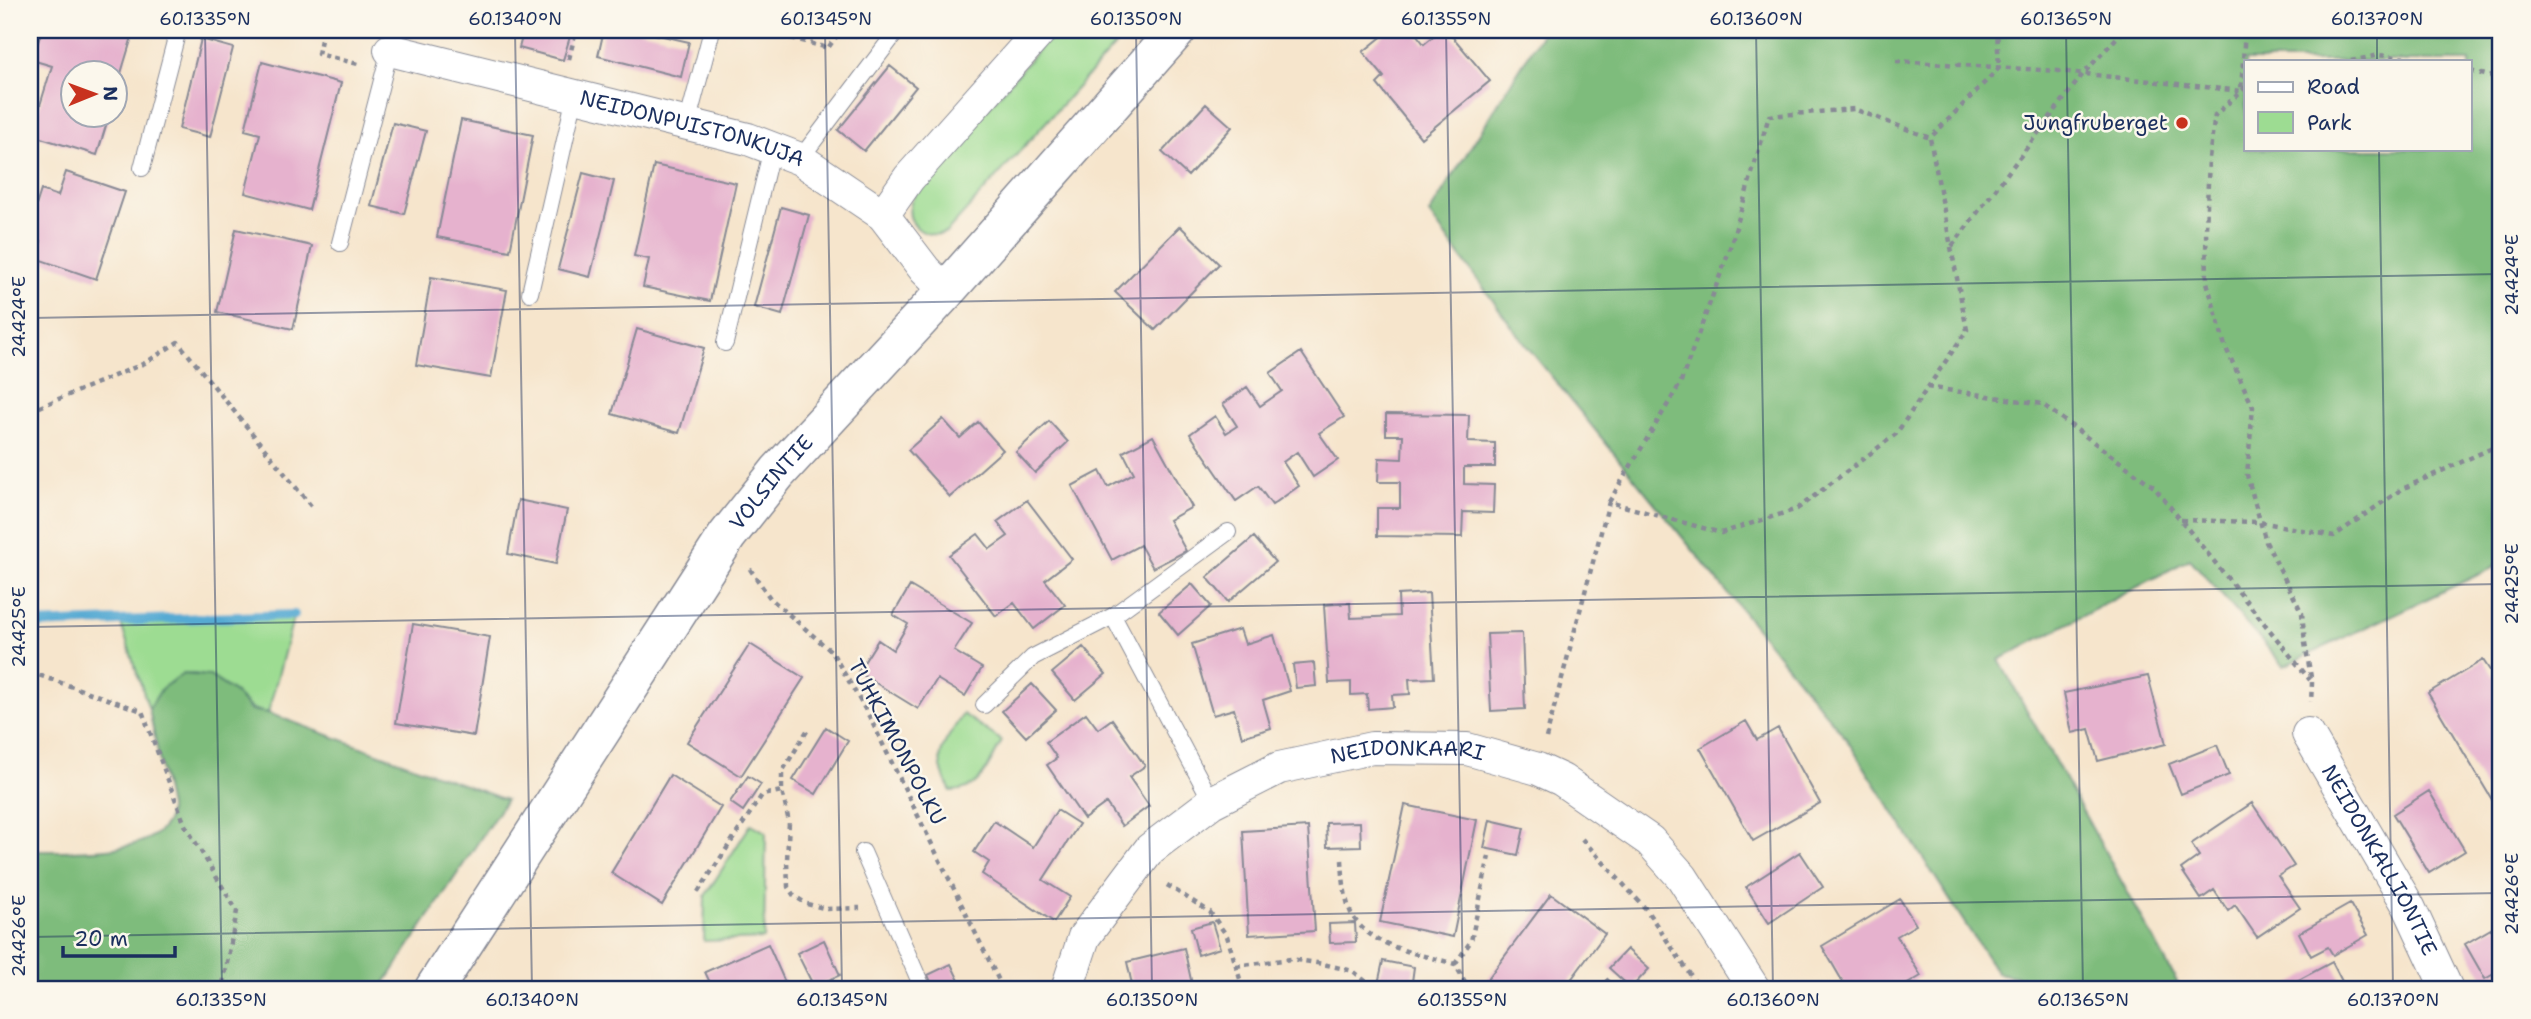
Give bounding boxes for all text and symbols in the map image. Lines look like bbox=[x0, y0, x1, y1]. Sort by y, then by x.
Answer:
text: 60.1335°N bbox=[159, 7, 251, 31]
text: 60.1340°N bbox=[468, 7, 562, 31]
text: 60.1345°N bbox=[780, 7, 872, 31]
text: 60.1350°N bbox=[1090, 7, 1182, 31]
text: 60.1355°N bbox=[1401, 7, 1491, 31]
text: 60.1360°N bbox=[1709, 7, 1803, 31]
text: 60.1365°N bbox=[2020, 7, 2112, 31]
text: 60.1370°N bbox=[2331, 7, 2423, 31]
north arrow bbox=[60, 60, 130, 130]
legend bbox=[2244, 60, 2472, 150]
text: Road bbox=[2307, 73, 2360, 101]
street label: NEIDONPUISTONKUJA bbox=[577, 84, 808, 173]
text: N bbox=[98, 86, 123, 101]
place label: Jungfruberget bbox=[2023, 109, 2168, 137]
text: Park bbox=[2307, 109, 2352, 137]
marker: Jungfruberget bbox=[2174, 115, 2190, 131]
text: 24.424°E bbox=[2500, 234, 2524, 316]
text: 24.424°E bbox=[7, 276, 31, 358]
street label: VOLSINTIE bbox=[723, 429, 819, 536]
text: 24.425°E bbox=[2500, 543, 2524, 625]
text: 24.425°E bbox=[7, 586, 31, 668]
street label: TUHKIMONPOLKU bbox=[841, 654, 953, 830]
street label: NEIDONKAARI bbox=[1328, 734, 1488, 771]
street label: NEIDONKALLIONTIE bbox=[2315, 759, 2444, 960]
text: 24.426°E bbox=[2500, 853, 2524, 935]
text: 24.426°E bbox=[7, 895, 31, 977]
scale bar bbox=[63, 914, 175, 958]
text: 20 m bbox=[74, 925, 128, 953]
text: 60.1335°N bbox=[175, 988, 267, 1012]
text: 60.1340°N bbox=[485, 988, 579, 1012]
text: 60.1345°N bbox=[796, 988, 888, 1012]
text: 60.1350°N bbox=[1106, 988, 1198, 1012]
text: 60.1355°N bbox=[1417, 988, 1507, 1012]
text: 60.1360°N bbox=[1726, 988, 1820, 1012]
text: 60.1365°N bbox=[2037, 988, 2129, 1012]
text: 60.1370°N bbox=[2347, 988, 2439, 1012]

